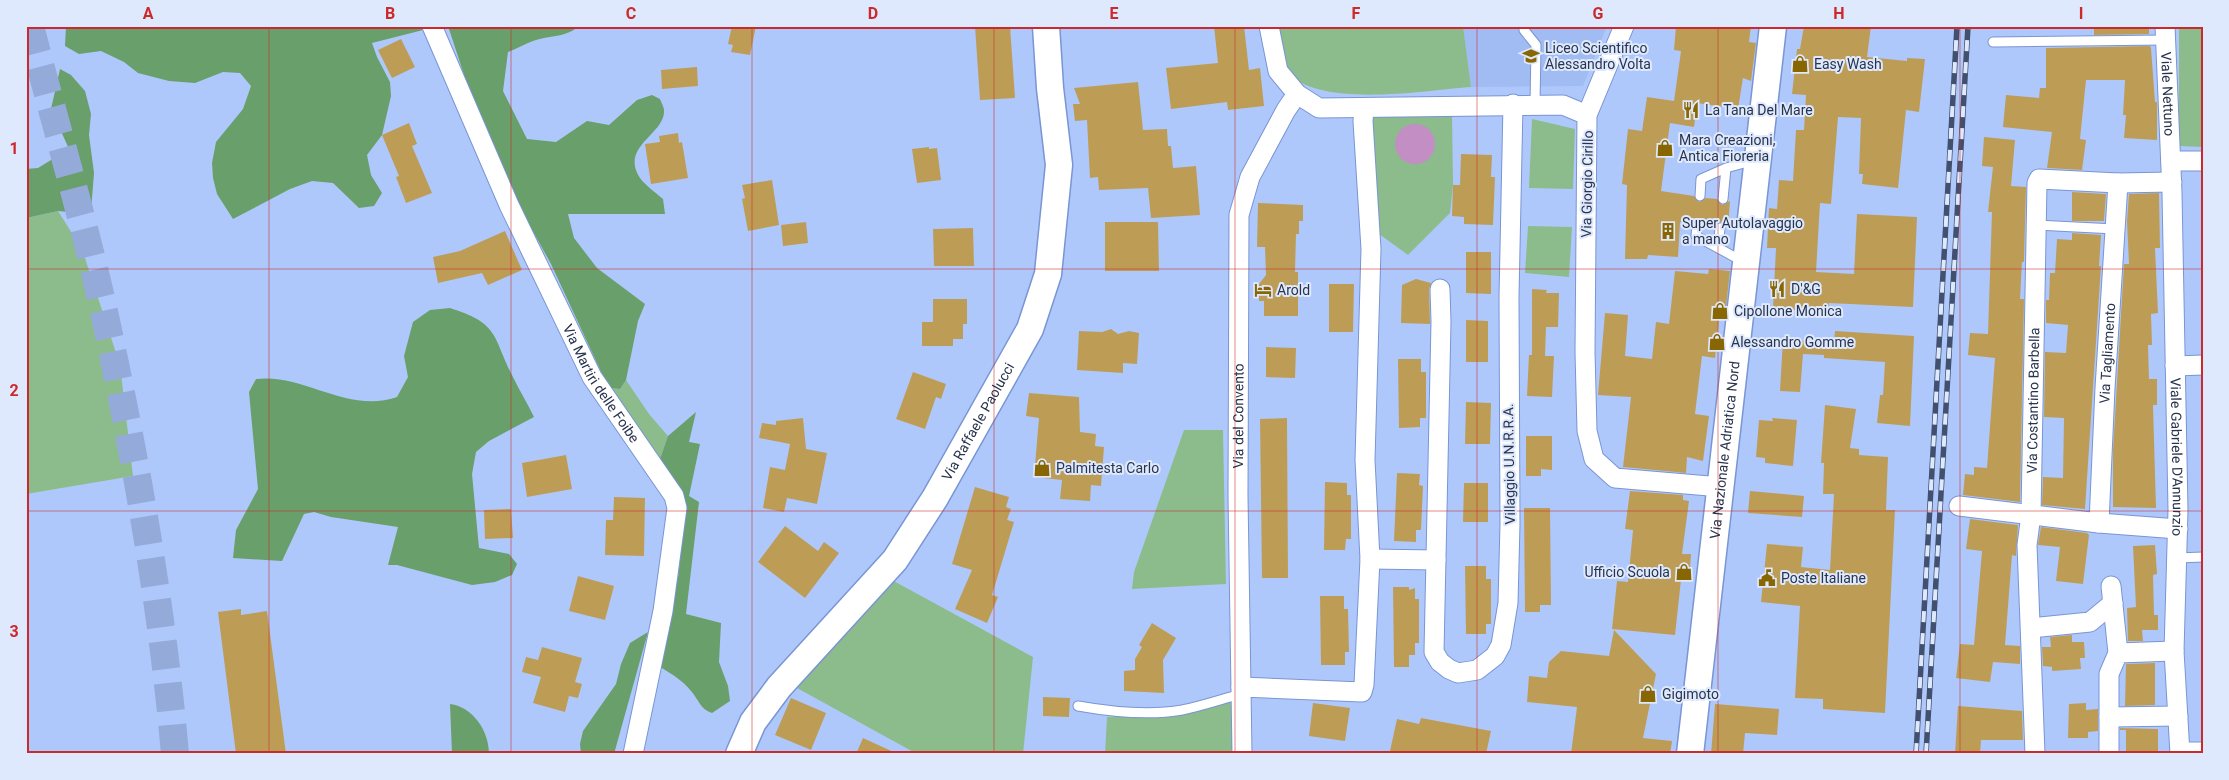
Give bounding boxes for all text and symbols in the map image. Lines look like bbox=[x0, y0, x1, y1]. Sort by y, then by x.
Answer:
text: A bbox=[143, 4, 154, 23]
text: B bbox=[385, 4, 395, 23]
text: C bbox=[626, 4, 636, 23]
text: D bbox=[868, 4, 878, 23]
text: E bbox=[1110, 4, 1119, 23]
text: F bbox=[1352, 4, 1361, 23]
text: G bbox=[1593, 4, 1604, 23]
text: H bbox=[1833, 4, 1845, 23]
text: I bbox=[2079, 4, 2083, 23]
place label: Liceo Scientifico Alessandro Volta bbox=[1545, 40, 1651, 72]
school or university icon: Liceo Scientifico Alessandro Volta bbox=[1521, 46, 1541, 66]
street label: Viale Nettuno bbox=[2158, 51, 2178, 136]
shop icon: Easy Wash bbox=[1790, 54, 1810, 74]
place label: Easy Wash bbox=[1814, 56, 1882, 72]
restaurant icon: La Tana Del Mare bbox=[1681, 100, 1701, 120]
place label: La Tana Del Mare bbox=[1705, 102, 1813, 118]
street label: Via Giorgio Cirillo bbox=[1578, 130, 1596, 238]
place label: Mara Creazioni, Antica Fioreria bbox=[1679, 132, 1776, 164]
shop icon: Mara Creazioni, Antica Fioreria bbox=[1655, 138, 1675, 158]
text: 1 bbox=[9, 139, 19, 158]
place label: Super Autolavaggio a mano bbox=[1682, 215, 1803, 247]
building icon: Super Autolavaggio a mano bbox=[1658, 221, 1678, 241]
restaurant icon: D'&G bbox=[1767, 279, 1787, 299]
hotel icon: Arold bbox=[1253, 280, 1273, 300]
place label: D'&G bbox=[1791, 281, 1821, 297]
place label: Arold bbox=[1277, 282, 1310, 298]
shop icon: Cipollone Monica bbox=[1710, 301, 1730, 321]
street label: Via Tagliamento bbox=[2096, 302, 2118, 404]
place label: Cipollone Monica bbox=[1734, 303, 1842, 319]
street label: Via Martiri delle Foibe bbox=[560, 322, 643, 446]
street label: Via Costantino Barbella bbox=[2024, 327, 2042, 473]
shop icon: Alessandro Gomme bbox=[1707, 332, 1727, 352]
place label: Alessandro Gomme bbox=[1731, 334, 1854, 350]
street label: Via Raffaele Paolucci bbox=[939, 360, 1017, 483]
street label: Via Nazionale Adriatica Nord bbox=[1707, 360, 1743, 540]
street label: Via del Convento bbox=[1230, 364, 1246, 468]
street label: Viale Gabriele D'Annunzio bbox=[2167, 377, 2186, 536]
text: 2 bbox=[9, 381, 19, 400]
street label: Villaggio U.N.R.R.A. bbox=[1500, 403, 1518, 525]
shop icon: Palmitesta Carlo bbox=[1032, 458, 1052, 478]
place label: Palmitesta Carlo bbox=[1056, 460, 1159, 476]
shop icon: Ufficio Scuola bbox=[1674, 562, 1694, 582]
place label: Ufficio Scuola bbox=[1584, 564, 1670, 580]
public building icon: Poste Italiane bbox=[1757, 568, 1777, 588]
place label: Poste Italiane bbox=[1781, 570, 1866, 586]
text: 3 bbox=[9, 622, 19, 641]
shop icon: Gigimoto bbox=[1638, 684, 1658, 704]
place label: Gigimoto bbox=[1662, 686, 1719, 702]

